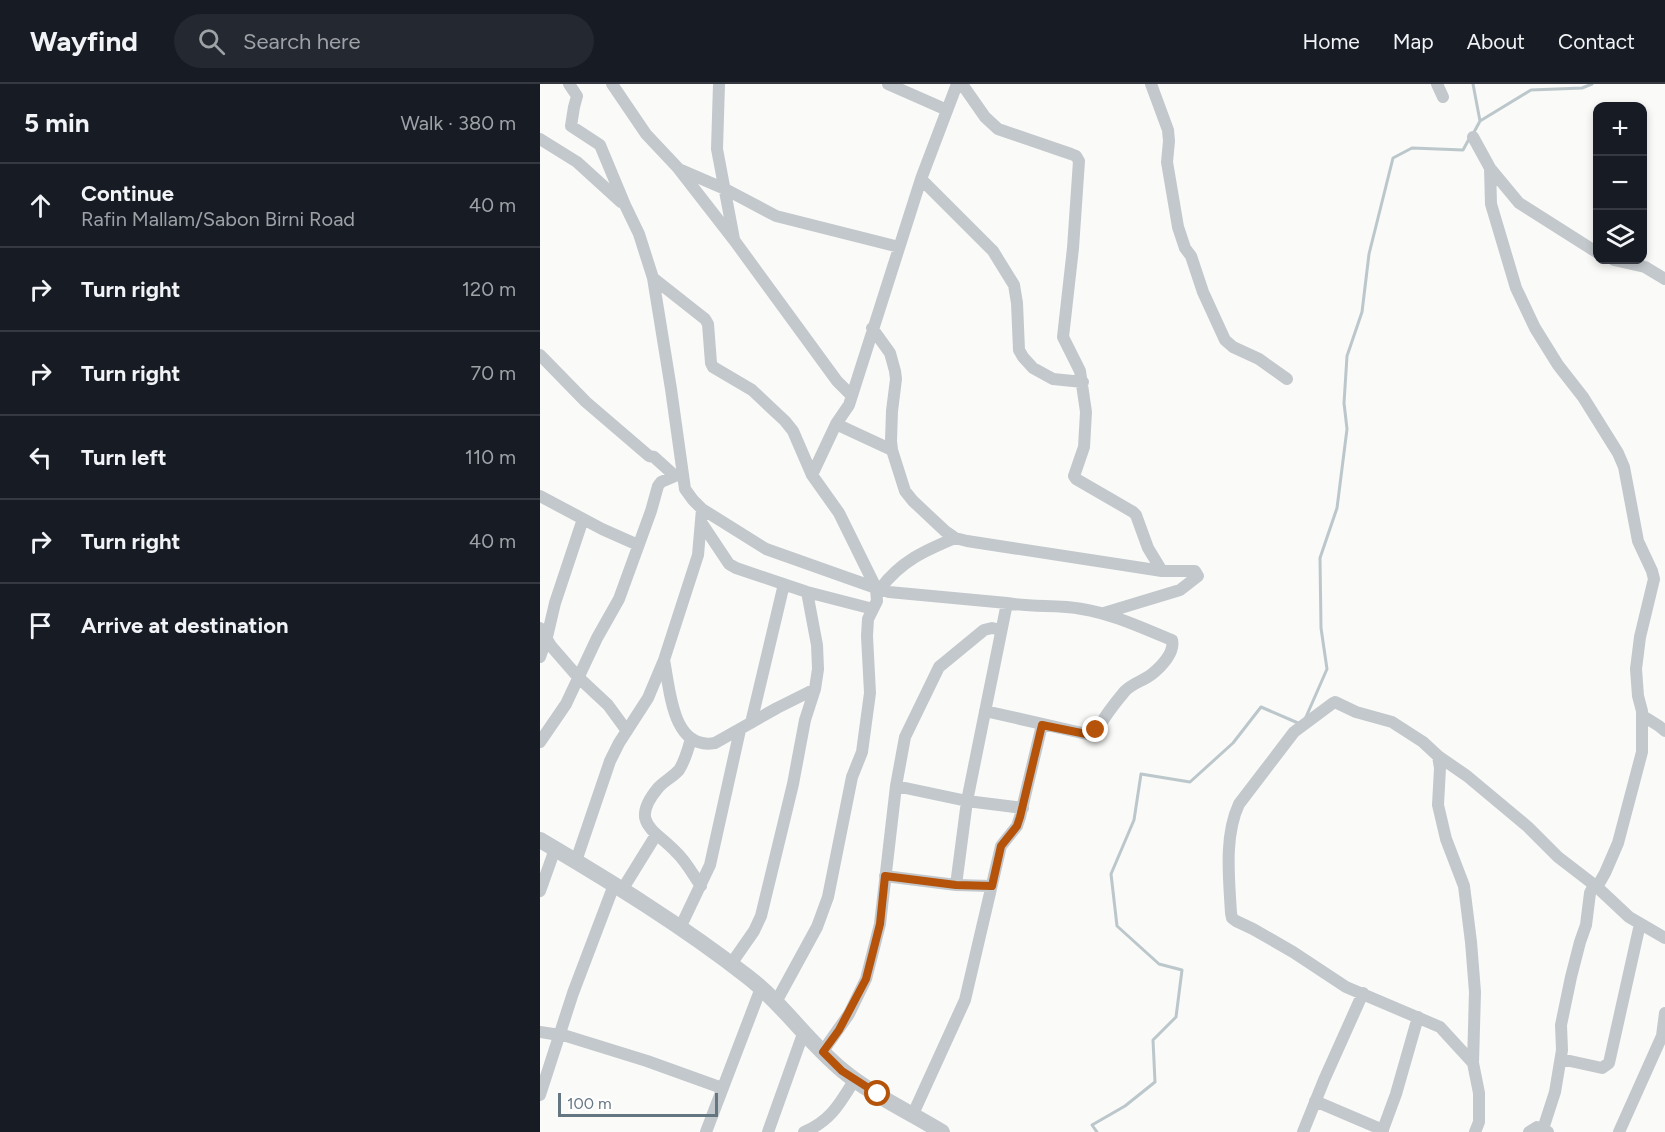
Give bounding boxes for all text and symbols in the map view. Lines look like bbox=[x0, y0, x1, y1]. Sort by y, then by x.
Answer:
search box bbox=[174, 14, 594, 68]
text: Wayfind bbox=[30, 24, 138, 58]
icon: search bbox=[195, 25, 228, 58]
text: Search here bbox=[243, 28, 361, 55]
text: Home bbox=[1303, 29, 1360, 54]
text: Map bbox=[1393, 29, 1434, 54]
text: About bbox=[1467, 29, 1525, 54]
text: Contact bbox=[1558, 29, 1635, 54]
map controls bbox=[1593, 102, 1647, 264]
button: + bbox=[1593, 102, 1647, 156]
text: 5 min bbox=[24, 107, 90, 139]
text: Walk · 380 m bbox=[400, 111, 516, 135]
button: − bbox=[1593, 156, 1647, 210]
text: Continue bbox=[81, 180, 174, 207]
icon: ahead bbox=[24, 189, 57, 222]
text: 40 m bbox=[469, 193, 516, 217]
text: Rafin Mallam/Sabon Birni Road bbox=[81, 207, 355, 231]
button: layers bbox=[1593, 210, 1647, 264]
icon: right bbox=[24, 273, 57, 306]
text: Turn right bbox=[81, 276, 180, 303]
text: 120 m bbox=[462, 277, 516, 301]
icon: right bbox=[24, 357, 57, 390]
text: Turn right bbox=[81, 360, 180, 387]
text: 70 m bbox=[470, 361, 516, 385]
icon: left bbox=[24, 441, 57, 474]
text: Turn left bbox=[81, 444, 167, 471]
text: 110 m bbox=[465, 445, 516, 469]
icon: right bbox=[24, 525, 57, 558]
text: Turn right bbox=[81, 528, 180, 555]
text: 40 m bbox=[469, 529, 516, 553]
icon: arrive bbox=[24, 609, 57, 642]
text: Arrive at destination bbox=[81, 612, 289, 639]
route end bbox=[1082, 716, 1108, 742]
route start bbox=[864, 1080, 890, 1106]
scale bar bbox=[558, 1090, 718, 1118]
text: 100 m bbox=[567, 1094, 612, 1113]

